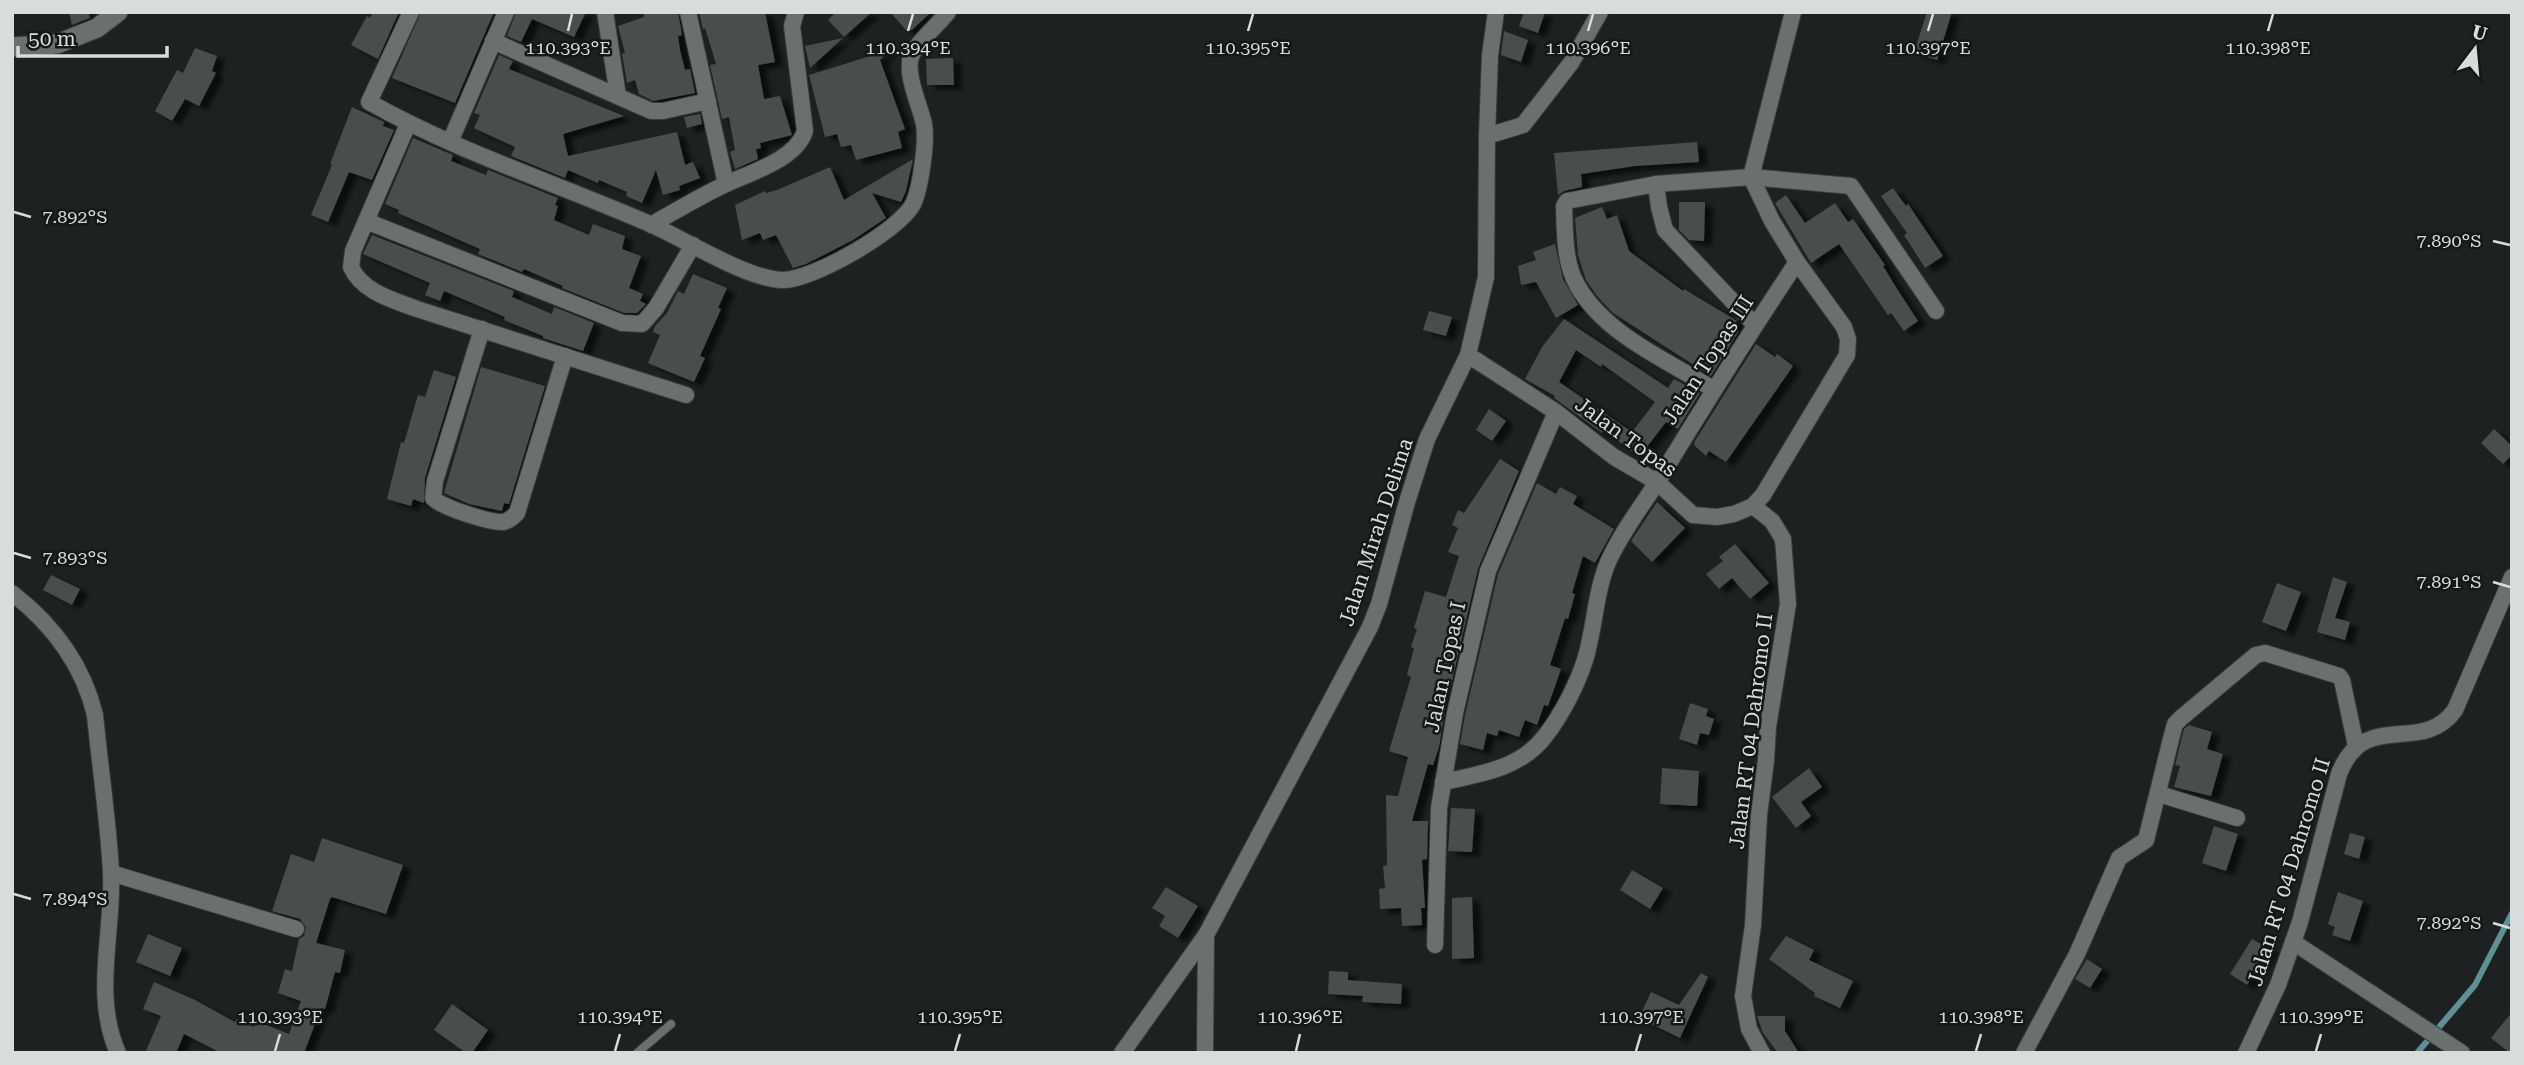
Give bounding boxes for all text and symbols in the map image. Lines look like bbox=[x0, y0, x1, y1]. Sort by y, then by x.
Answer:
scale bar bbox=[18, 14, 166, 58]
north arrow bbox=[2440, 14, 2510, 84]
text: U bbox=[2469, 20, 2490, 46]
text: 50 m bbox=[28, 27, 76, 51]
text: 110.393°E bbox=[525, 37, 611, 58]
text: 110.394°E bbox=[865, 37, 951, 58]
text: 110.395°E bbox=[1205, 37, 1291, 58]
text: 110.396°E bbox=[1545, 37, 1631, 58]
text: 110.397°E bbox=[1885, 37, 1971, 58]
text: 110.398°E bbox=[2225, 37, 2311, 58]
text: 7.892°S bbox=[43, 206, 107, 227]
text: 7.890°S bbox=[2417, 230, 2481, 251]
street label: Jalan Topas III bbox=[1657, 291, 1759, 429]
street label: Jalan Topas bbox=[1570, 392, 1682, 482]
street label: Jalan Mirah Delima bbox=[1334, 434, 1418, 629]
text: 7.893°S bbox=[43, 547, 107, 568]
text: 7.891°S bbox=[2417, 571, 2481, 592]
street label: Jalan Topas I bbox=[1419, 599, 1471, 735]
street label: Jalan RT 04 Dahromo II bbox=[1725, 612, 1777, 850]
street label: Jalan RT 04 Dahromo II bbox=[2243, 755, 2335, 989]
text: 7.894°S bbox=[43, 888, 107, 909]
text: 7.892°S bbox=[2417, 912, 2481, 933]
text: 110.393°E bbox=[237, 1006, 323, 1027]
text: 110.394°E bbox=[577, 1006, 663, 1027]
text: 110.395°E bbox=[917, 1006, 1003, 1027]
text: 110.396°E bbox=[1257, 1006, 1343, 1027]
text: 110.397°E bbox=[1598, 1006, 1684, 1027]
text: 110.398°E bbox=[1938, 1006, 2024, 1027]
text: 110.399°E bbox=[2278, 1006, 2364, 1027]

